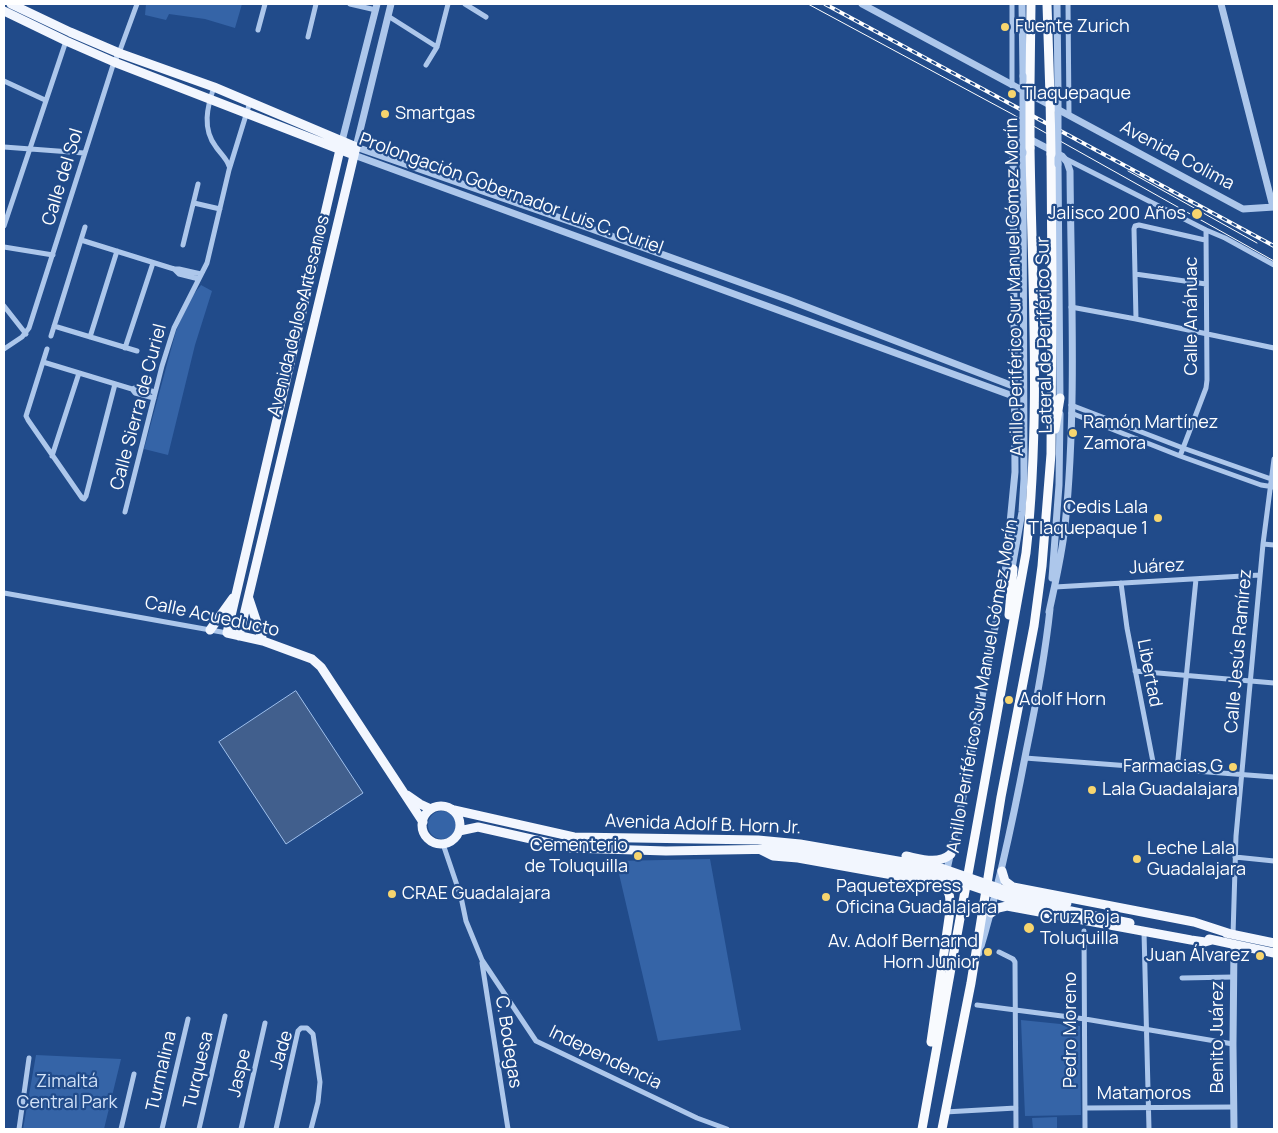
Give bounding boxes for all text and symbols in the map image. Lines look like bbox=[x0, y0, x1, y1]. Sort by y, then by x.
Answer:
place label: Fuente Zurich bbox=[1015, 16, 1130, 38]
marker: Fuente Zurich bbox=[999, 21, 1011, 33]
place label: Tlaquepaque bbox=[1022, 83, 1131, 105]
marker: Tlaquepaque bbox=[1006, 88, 1018, 100]
place label: Smartgas bbox=[395, 103, 475, 125]
marker: Smartgas bbox=[379, 108, 391, 120]
street label: Avenida Colima bbox=[1116, 117, 1238, 195]
street label: Anillo Periférico Sur Manuel Gómez Morín bbox=[1001, 118, 1029, 456]
street label: Calle del Sol bbox=[38, 126, 88, 228]
street label: Prolongación Gobernador Luis C. Curiel bbox=[356, 129, 666, 259]
place label: Jalisco 200 Años bbox=[1048, 203, 1186, 225]
marker: Jalisco 200 Años bbox=[1190, 207, 1204, 221]
street label: Avenida de los Artesanos bbox=[264, 213, 334, 419]
street label: Lateral de Periférico Sur bbox=[1032, 236, 1058, 434]
street label: Calle Anáhuac bbox=[1181, 257, 1203, 375]
street label: Calle Sierra de Curiel bbox=[106, 322, 172, 492]
place label: Ramón Martínez Zamora bbox=[1083, 412, 1218, 454]
marker: Ramón Martínez Zamora bbox=[1067, 427, 1079, 439]
place label: Cedis Lala Tlaquepaque 1 bbox=[1028, 497, 1148, 540]
marker: Cedis Lala Tlaquepaque 1 bbox=[1152, 512, 1164, 524]
street label: Anillo Periférico Sur Manuel Gómez Morín bbox=[943, 517, 1023, 855]
street label: Juárez bbox=[1129, 555, 1185, 579]
street label: Calle Jesús Ramírez bbox=[1221, 568, 1257, 734]
street label: Calle Acueducto bbox=[143, 592, 281, 642]
street label: Libertad bbox=[1132, 637, 1166, 709]
place label: Adolf Horn bbox=[1019, 689, 1106, 711]
marker: Adolf Horn bbox=[1003, 694, 1015, 706]
place label: Farmacias G bbox=[1123, 756, 1223, 778]
marker: Farmacias G bbox=[1227, 761, 1239, 773]
place label: Lala Guadalajara bbox=[1102, 779, 1238, 801]
marker: Lala Guadalajara bbox=[1086, 784, 1098, 796]
street label: Avenida Adolf B. Horn Jr. bbox=[605, 811, 801, 839]
place label: Cementerio de Toluquilla bbox=[524, 835, 628, 878]
place label: Leche Lala Guadalajara bbox=[1147, 838, 1246, 881]
marker: Cementerio de Toluquilla bbox=[632, 850, 644, 862]
marker: Leche Lala Guadalajara bbox=[1131, 853, 1143, 865]
place label: Paquetexpress Oficina Guadalajara bbox=[836, 876, 997, 919]
place label: CRAE Guadalajara bbox=[402, 883, 550, 905]
marker: CRAE Guadalajara bbox=[386, 888, 398, 900]
marker: Paquetexpress Oficina Guadalajara bbox=[820, 891, 832, 903]
place label: Cruz Roja Toluquilla bbox=[1040, 907, 1120, 950]
marker: Cruz Roja Toluquilla bbox=[1022, 921, 1036, 935]
place label: Av. Adolf Bernarnd Horn Junior bbox=[828, 931, 978, 974]
place label: Juan Álvarez bbox=[1146, 945, 1250, 967]
marker: Av. Adolf Bernarnd Horn Junior bbox=[982, 946, 994, 958]
marker: Juan Álvarez bbox=[1254, 950, 1266, 962]
street label: Pedro Moreno bbox=[1060, 972, 1082, 1088]
street label: Benito Juárez bbox=[1207, 981, 1229, 1093]
street label: C. Bodegas bbox=[490, 994, 526, 1090]
street label: Independencia bbox=[545, 1021, 665, 1095]
street label: Jade bbox=[266, 1028, 298, 1072]
street label: Turmalina bbox=[142, 1029, 182, 1113]
street label: Turquesa bbox=[180, 1029, 218, 1111]
street label: Jaspe bbox=[224, 1047, 256, 1099]
park label: Zimaltá Central Park bbox=[17, 1071, 117, 1114]
street label: Matamoros bbox=[1097, 1083, 1191, 1105]

